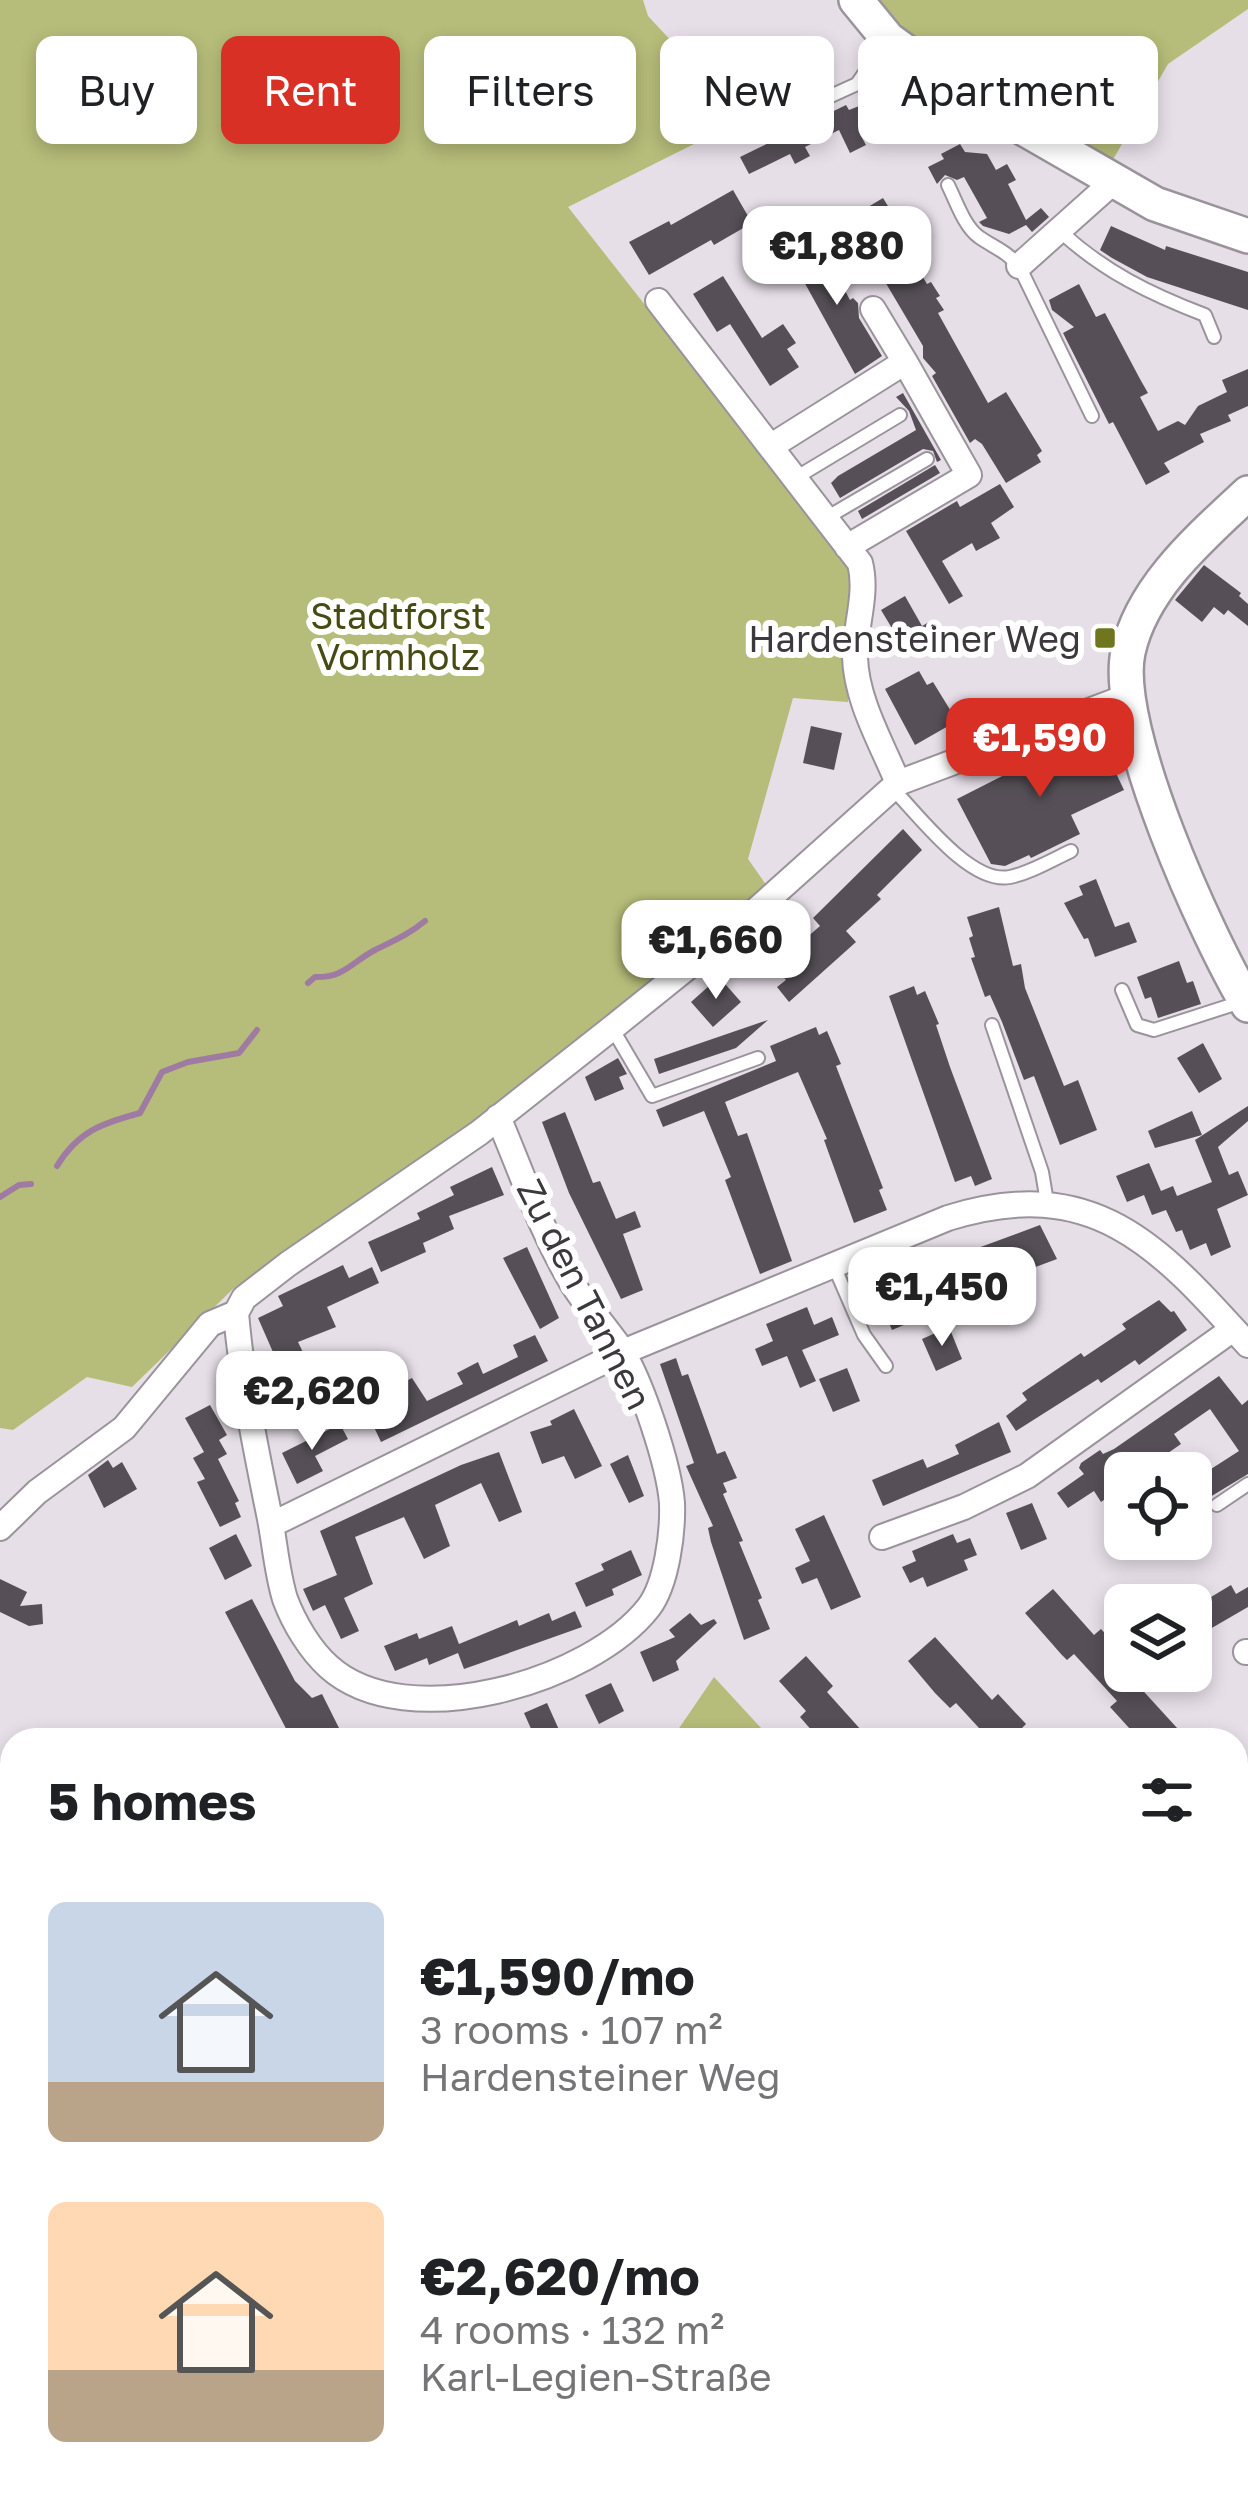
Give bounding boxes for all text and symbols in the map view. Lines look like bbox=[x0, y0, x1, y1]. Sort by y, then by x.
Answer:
chip: Buy bbox=[36, 36, 197, 144]
chip: Rent bbox=[221, 36, 400, 144]
chip: Filters bbox=[424, 36, 636, 144]
chip: New bbox=[660, 36, 834, 144]
chip: Apartment bbox=[858, 36, 1158, 144]
pin: €1,880 bbox=[739, 206, 935, 308]
text: €1,880 bbox=[769, 221, 905, 268]
park label: Stadtforst Vormholz bbox=[310, 594, 486, 678]
place label: Hardensteiner Weg bbox=[748, 617, 1081, 660]
marker: Hardensteiner Weg bbox=[1092, 625, 1118, 651]
pin: €1,590 bbox=[942, 698, 1138, 800]
text: €1,590 bbox=[973, 713, 1107, 760]
pin: €1,660 bbox=[618, 900, 814, 1002]
text: €1,660 bbox=[649, 915, 783, 962]
street label: Zu den Tannen bbox=[509, 1172, 661, 1416]
pin: €1,450 bbox=[844, 1247, 1040, 1349]
text: €1,450 bbox=[875, 1262, 1009, 1309]
pin: €2,620 bbox=[214, 1351, 410, 1453]
text: €2,620 bbox=[243, 1366, 381, 1413]
map controls bbox=[1104, 1452, 1212, 1692]
button: locate bbox=[1104, 1452, 1212, 1560]
button: layers bbox=[1104, 1584, 1212, 1692]
icon: filters bbox=[1134, 1767, 1200, 1833]
text: 5 homes bbox=[48, 1770, 257, 1831]
text: €1,590/mo bbox=[420, 1945, 695, 2006]
icon: home bbox=[144, 1950, 288, 2094]
text: 3 rooms · 107 m² bbox=[420, 2006, 723, 2053]
text: Hardensteiner Weg bbox=[420, 2053, 780, 2100]
text: €2,620/mo bbox=[420, 2245, 700, 2306]
icon: home bbox=[144, 2250, 288, 2394]
text: 4 rooms · 132 m² bbox=[420, 2306, 724, 2353]
text: Karl-Legien-Straße bbox=[420, 2353, 772, 2400]

